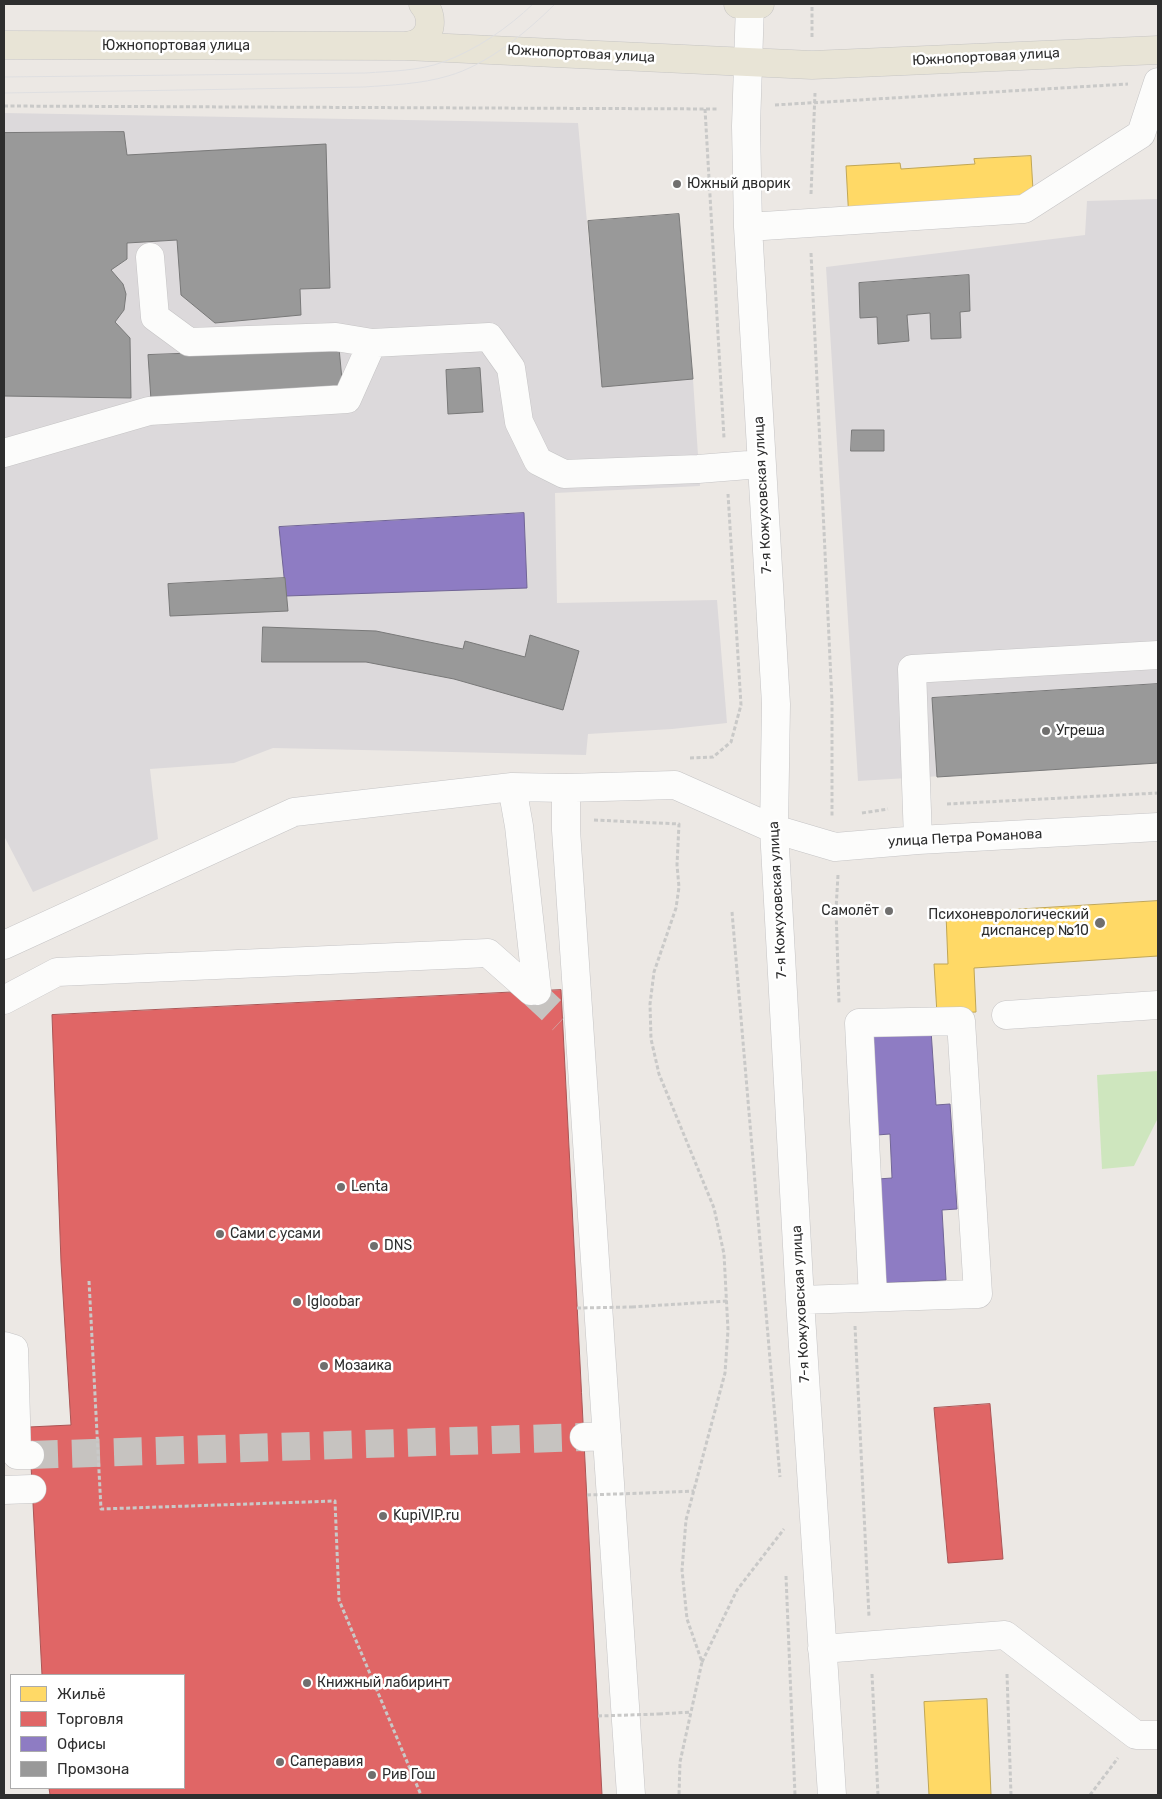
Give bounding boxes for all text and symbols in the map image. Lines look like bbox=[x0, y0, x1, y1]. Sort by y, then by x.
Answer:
street label: Южнопортовая улица bbox=[102, 38, 250, 54]
street label: Южнопортовая улица bbox=[507, 42, 655, 66]
street label: Южнопортовая улица bbox=[912, 45, 1060, 69]
place label: Южный дворик bbox=[687, 176, 791, 192]
marker: Южный дворик bbox=[671, 178, 683, 190]
street label: 7-я Кожуховская улица bbox=[750, 416, 776, 574]
place label: Угреша bbox=[1056, 723, 1105, 739]
marker: Угреша bbox=[1040, 725, 1052, 737]
street label: 7-я Кожуховская улица bbox=[765, 821, 791, 979]
street label: улица Петра Романова bbox=[887, 826, 1043, 850]
place label: Самолёт bbox=[821, 903, 879, 919]
marker: Самолёт bbox=[883, 905, 895, 917]
place label: Психоневрологический диспансер №10 bbox=[928, 907, 1089, 940]
marker: Психоневрологический диспансер №10 bbox=[1093, 916, 1107, 930]
place label: Lenta bbox=[351, 1179, 388, 1195]
marker: Lenta bbox=[335, 1181, 347, 1193]
street label: 7-я Кожуховская улица bbox=[788, 1225, 814, 1383]
place label: Сами с усами bbox=[230, 1226, 321, 1242]
marker: Сами с усами bbox=[214, 1228, 226, 1240]
place label: DNS bbox=[384, 1238, 412, 1254]
marker: DNS bbox=[368, 1240, 380, 1252]
place label: Igloobar bbox=[307, 1294, 360, 1310]
marker: Igloobar bbox=[291, 1296, 303, 1308]
place label: Мозаика bbox=[334, 1358, 392, 1374]
marker: Мозаика bbox=[318, 1360, 330, 1372]
place label: KupiVIP.ru bbox=[393, 1508, 459, 1524]
marker: KupiVIP.ru bbox=[377, 1510, 389, 1522]
legend bbox=[10, 1674, 185, 1789]
place label: Книжный лабиринт bbox=[317, 1675, 450, 1691]
marker: Книжный лабиринт bbox=[301, 1677, 313, 1689]
text: Жильё bbox=[57, 1685, 106, 1703]
text: Торговля bbox=[57, 1710, 123, 1728]
text: Офисы bbox=[57, 1735, 106, 1753]
place label: Саперавия bbox=[290, 1754, 363, 1770]
marker: Саперавия bbox=[274, 1756, 286, 1768]
text: Промзона bbox=[57, 1760, 129, 1778]
place label: Рив Гош bbox=[382, 1767, 435, 1783]
marker: Рив Гош bbox=[366, 1769, 378, 1781]

